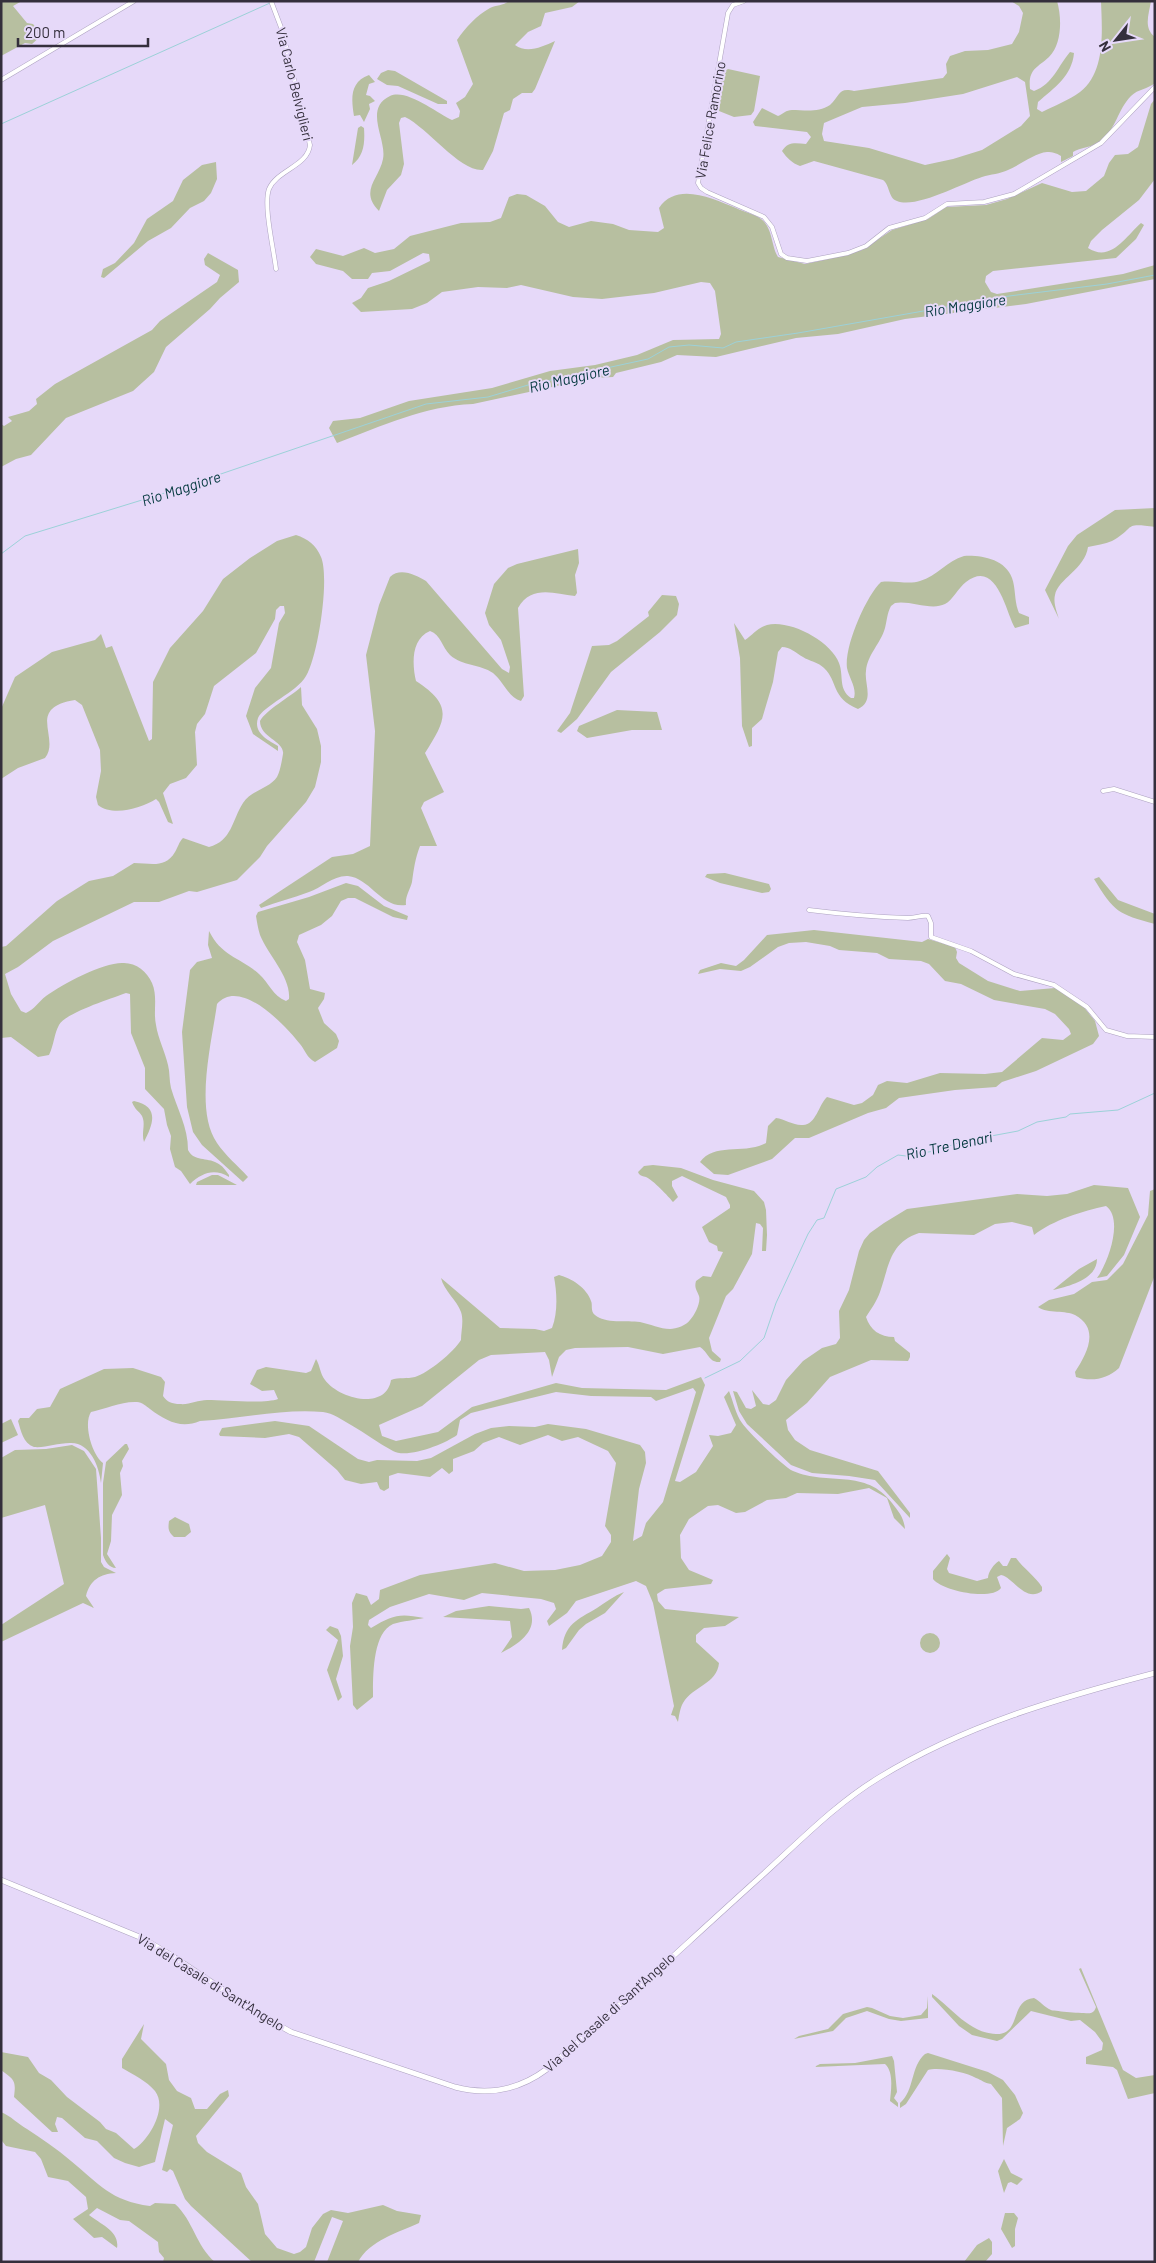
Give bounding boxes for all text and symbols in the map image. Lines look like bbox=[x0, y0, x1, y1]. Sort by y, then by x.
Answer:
scale bar bbox=[18, 15, 148, 47]
north arrow bbox=[1091, 15, 1141, 65]
text: 200 m bbox=[25, 23, 65, 41]
street label: Via Carlo Belviglieri bbox=[273, 26, 317, 142]
text: N bbox=[1095, 38, 1114, 55]
street label: Via Felice Ramorino bbox=[691, 60, 729, 180]
water label: Rio Maggiore bbox=[923, 290, 1007, 320]
water label: Rio Maggiore bbox=[527, 360, 611, 396]
water label: Rio Maggiore bbox=[139, 467, 223, 509]
water label: Rio Tre Denari bbox=[904, 1127, 994, 1163]
street label: Via del Casale di Sant'Angelo bbox=[134, 1930, 288, 2034]
street label: Via del Casale di Sant'Angelo bbox=[540, 1949, 678, 2075]

